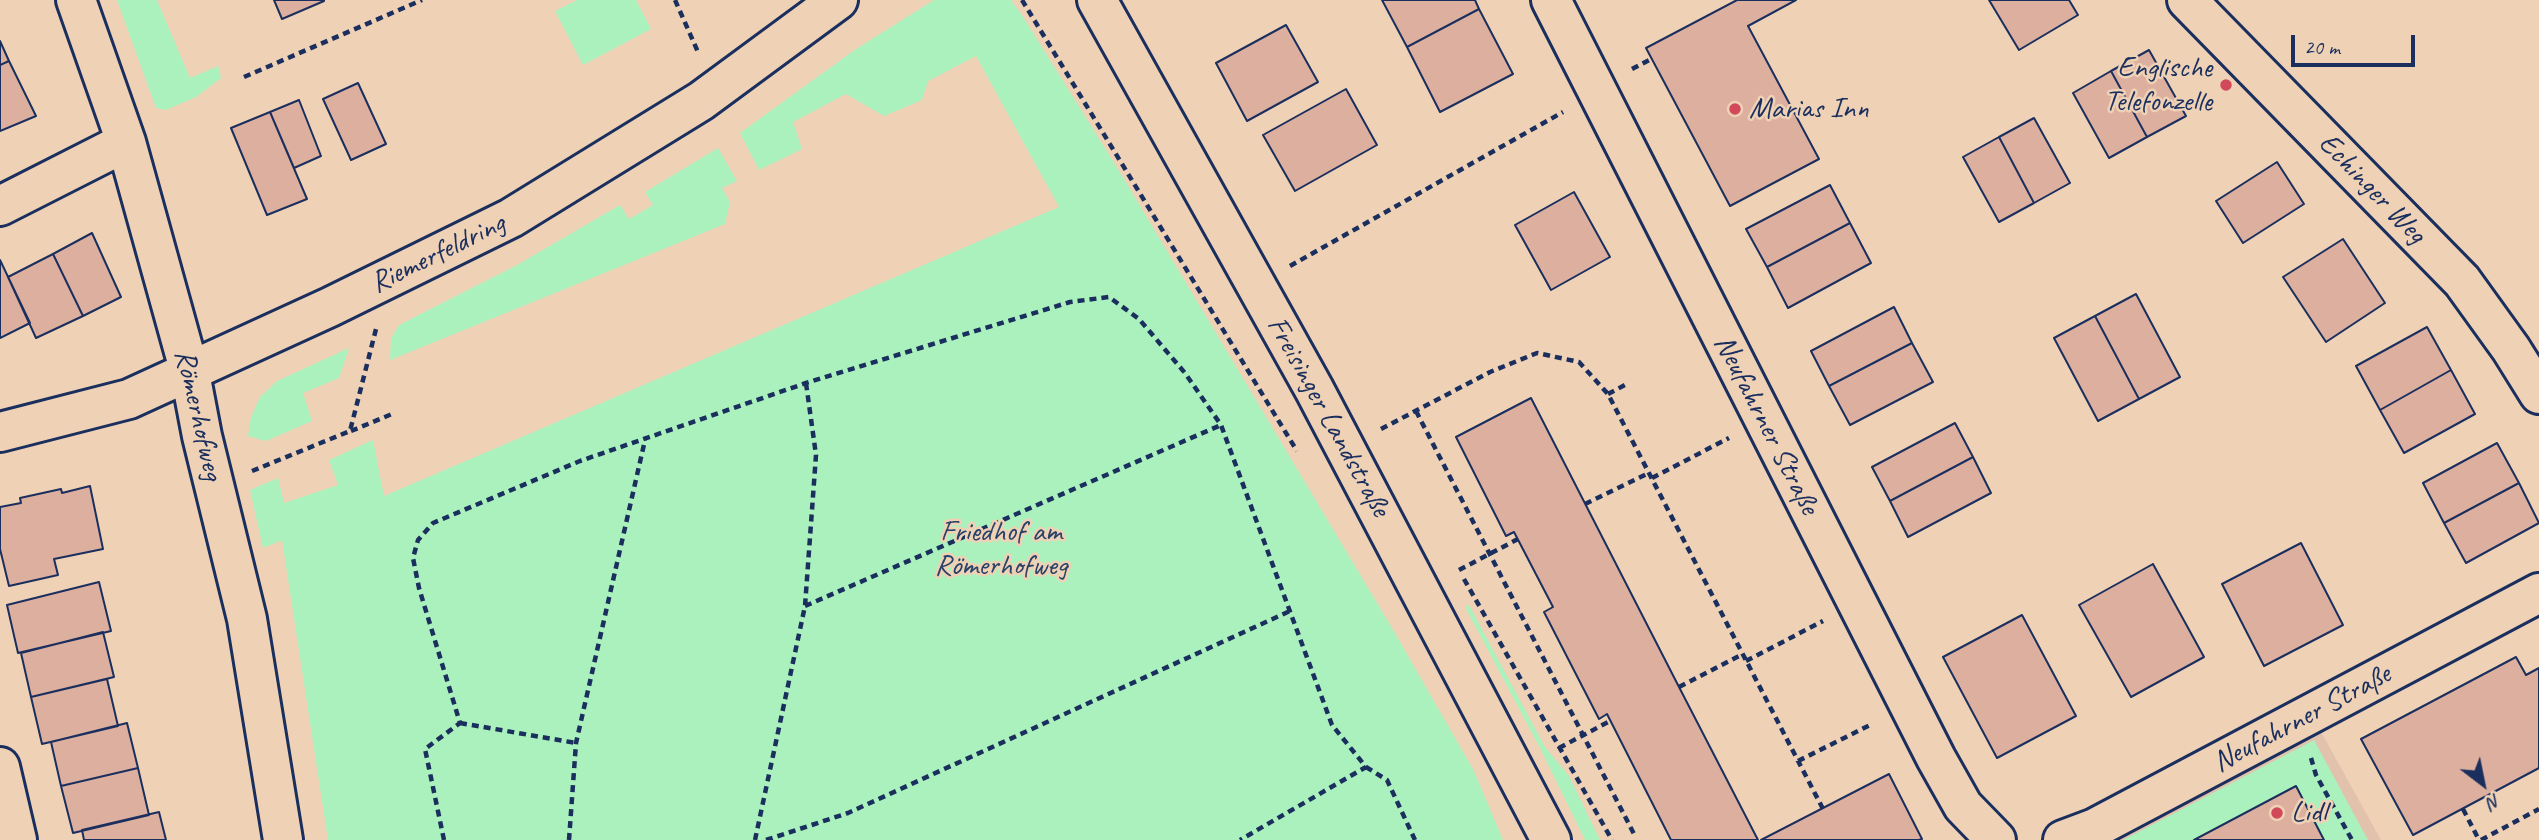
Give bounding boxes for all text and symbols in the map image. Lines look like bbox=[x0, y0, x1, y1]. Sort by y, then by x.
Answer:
scale bar bbox=[2294, 21, 2418, 65]
text: 20 m bbox=[2304, 34, 2340, 60]
place label: Englische Telefonzelle bbox=[2104, 50, 2212, 120]
marker: Englische Telefonzelle bbox=[2218, 77, 2234, 93]
place label: Marias Inn bbox=[1749, 91, 1869, 127]
marker: Marias Inn bbox=[1727, 101, 1743, 117]
street label: Echinger Weg bbox=[2310, 126, 2434, 252]
street label: Riemerfeldring bbox=[365, 206, 511, 302]
street label: Freisinger Landstraße bbox=[1258, 311, 1398, 523]
street label: Neufahrner Straße bbox=[1705, 329, 1827, 521]
street label: Römerhofweg bbox=[166, 346, 230, 484]
park label: Friedhof am Römerhofweg bbox=[935, 514, 1067, 584]
street label: Neufahrner Straße bbox=[2207, 657, 2397, 781]
north arrow bbox=[2448, 749, 2518, 819]
text: N bbox=[2483, 789, 2505, 815]
place label: Lidl bbox=[2291, 795, 2327, 831]
marker: Lidl bbox=[2269, 805, 2285, 821]

